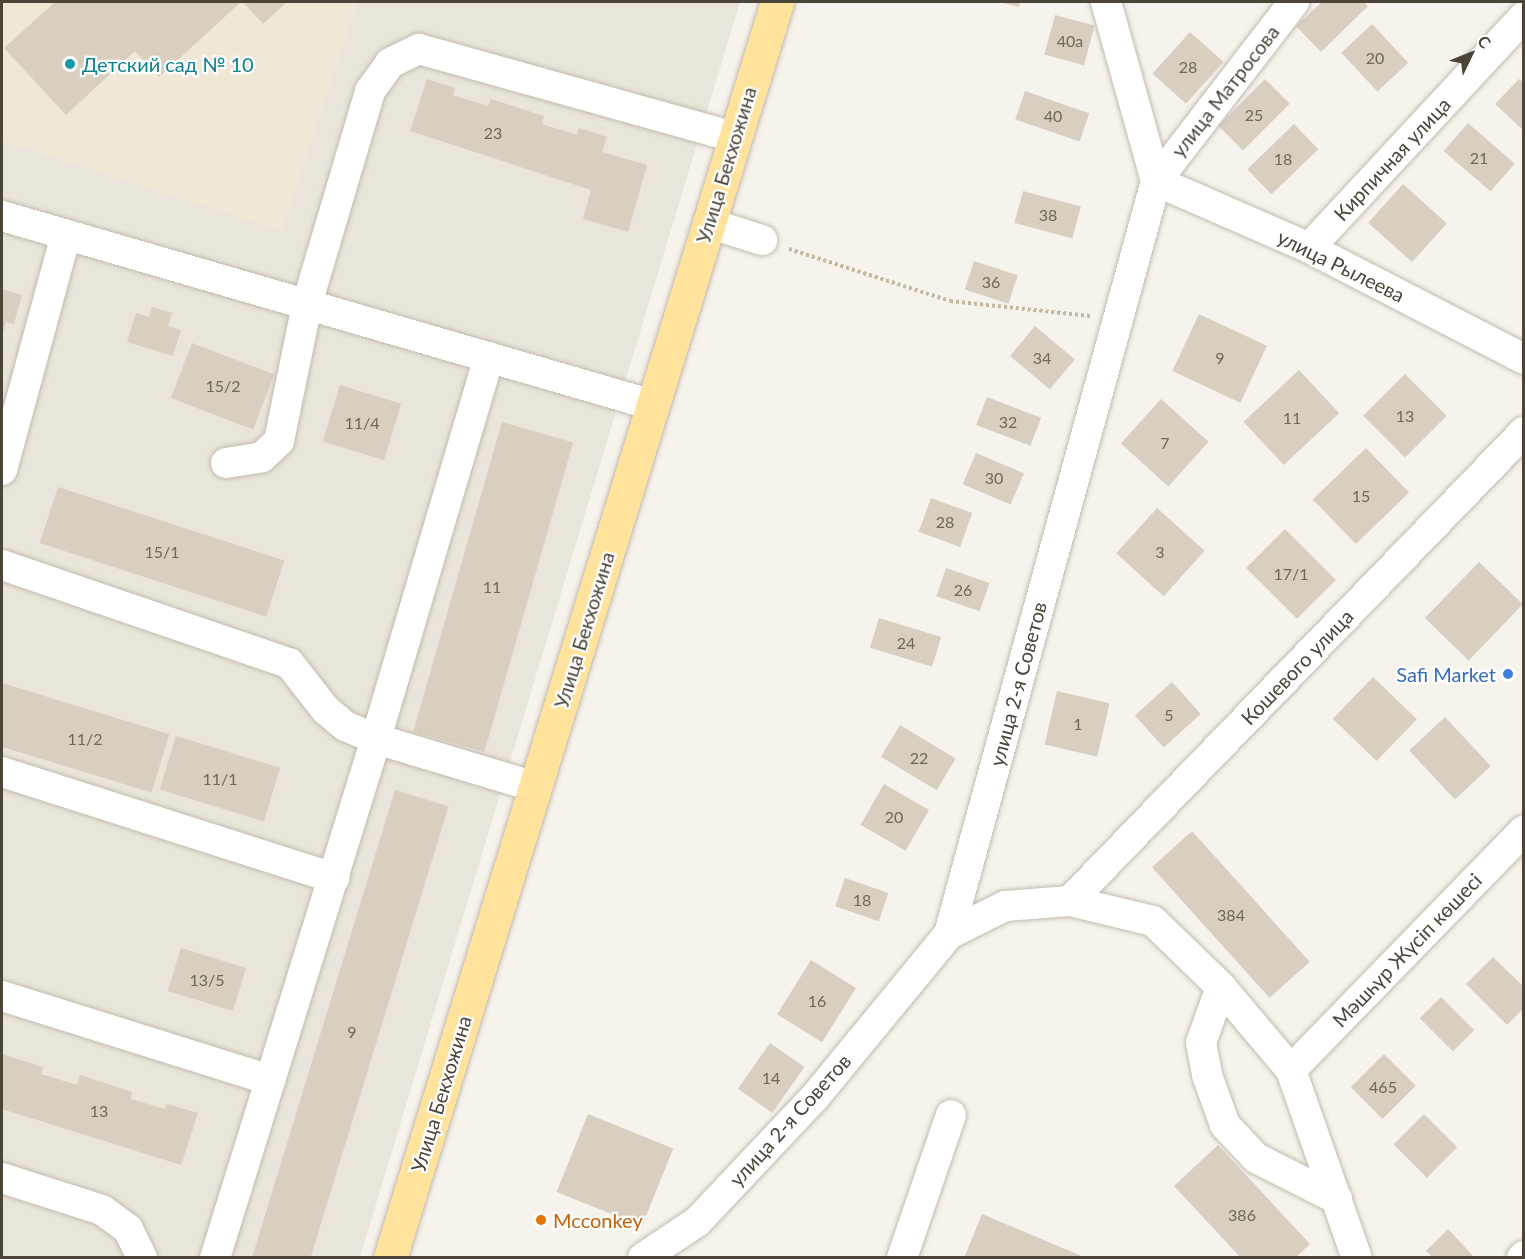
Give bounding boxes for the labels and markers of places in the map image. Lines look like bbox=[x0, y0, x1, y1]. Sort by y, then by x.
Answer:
place label: Детский сад № 10 bbox=[82, 52, 254, 76]
marker: Детский сад № 10 bbox=[63, 57, 77, 71]
place label: Safi Market bbox=[1396, 662, 1496, 686]
marker: Safi Market bbox=[1501, 667, 1515, 681]
place label: Mcconkey bbox=[553, 1208, 643, 1232]
marker: Mcconkey bbox=[534, 1213, 548, 1227]

